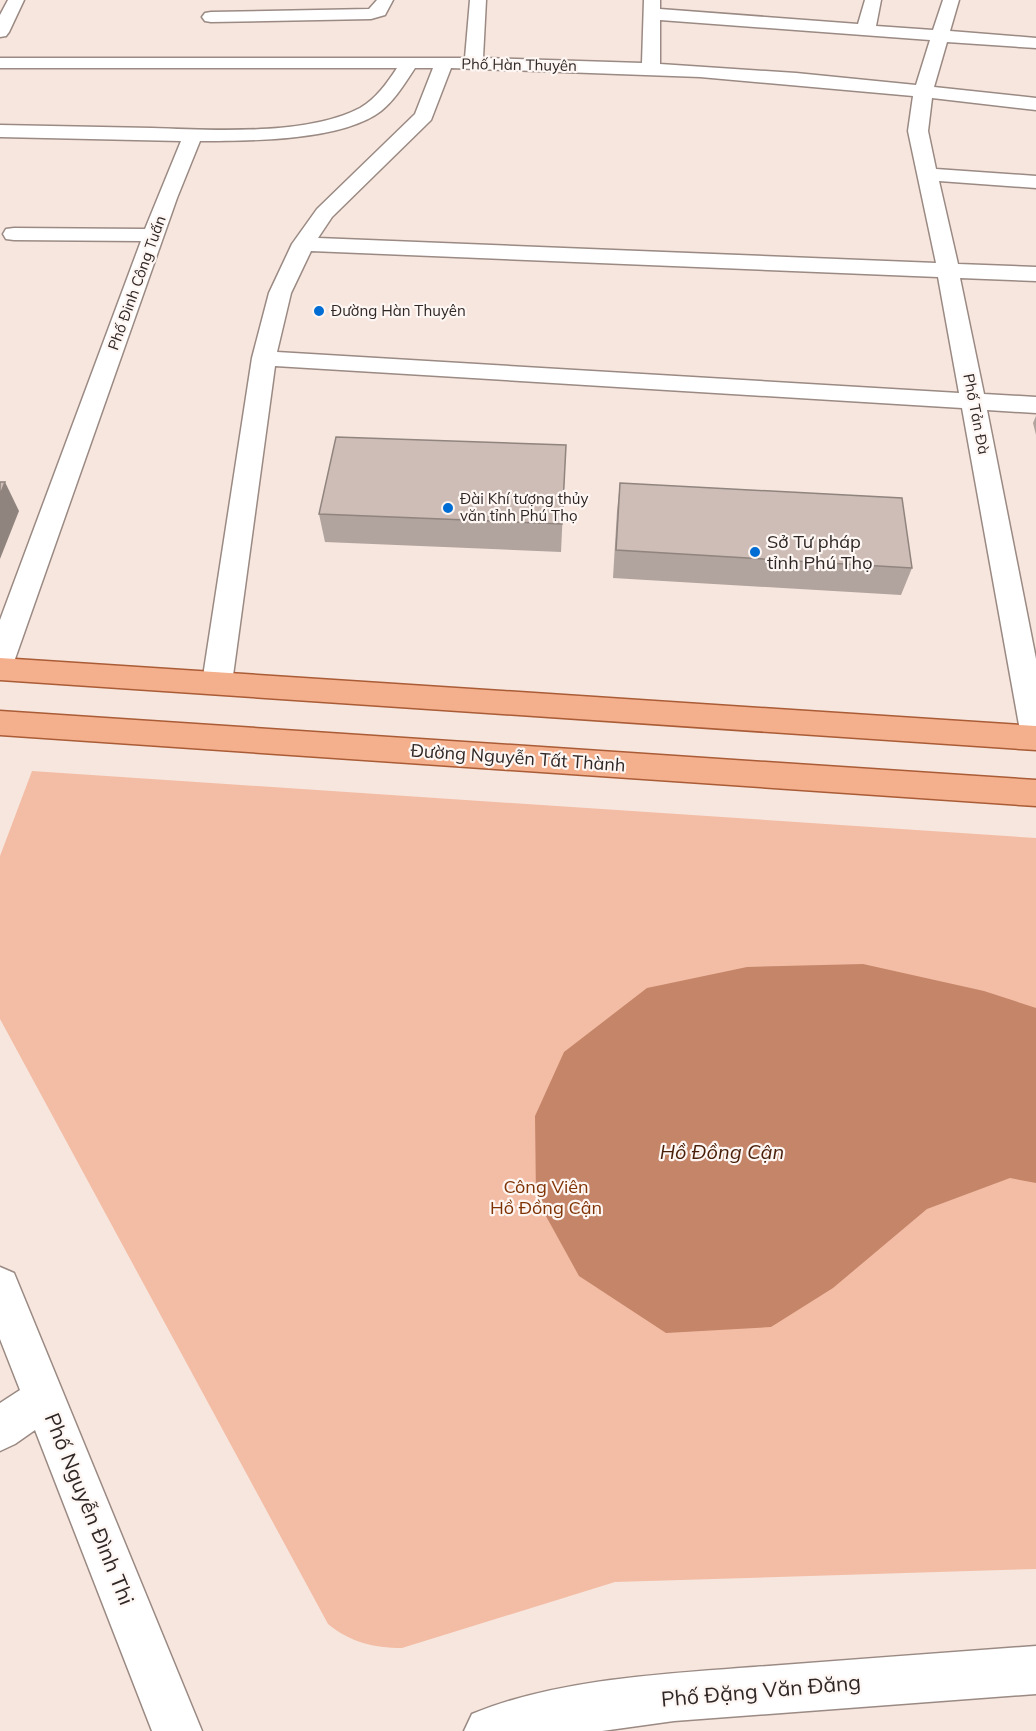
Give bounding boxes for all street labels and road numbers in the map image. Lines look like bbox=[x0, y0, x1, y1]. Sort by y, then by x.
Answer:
street label: Phố Hàn Thuyên bbox=[461, 54, 577, 75]
street label: Phố Đinh Công Tuấn bbox=[103, 213, 170, 353]
street label: Phố Tản Đà bbox=[959, 372, 994, 456]
street label: Đường Nguyễn Tất Thành bbox=[410, 739, 626, 776]
street label: Phố Nguyễn Đình Thi bbox=[39, 1409, 140, 1608]
street label: Phố Đặng Văn Đăng bbox=[660, 1668, 862, 1712]

